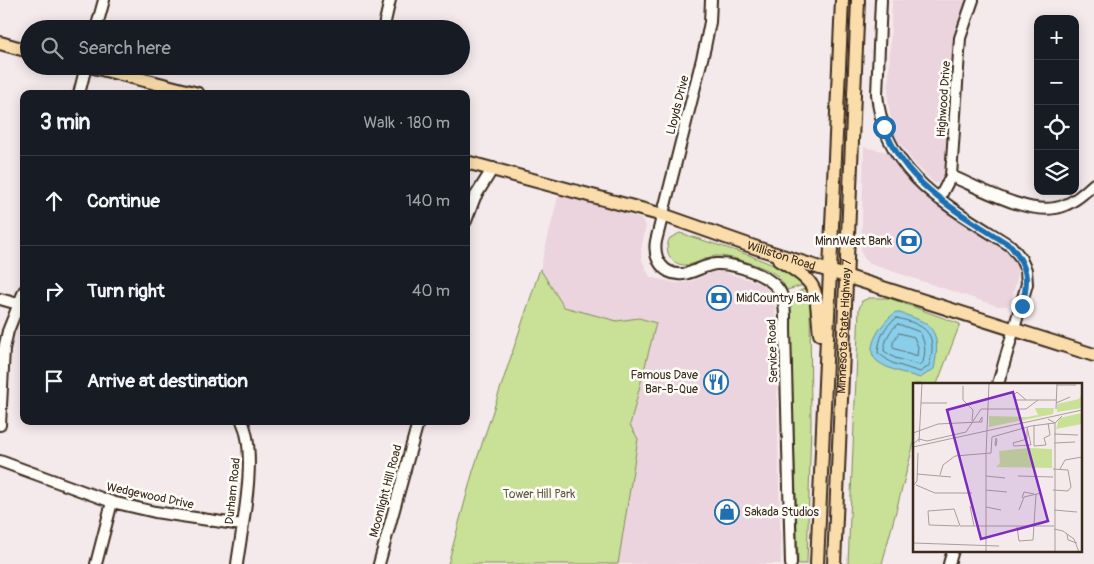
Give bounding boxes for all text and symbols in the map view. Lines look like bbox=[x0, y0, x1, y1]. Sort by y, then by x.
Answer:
map controls bbox=[1034, 15, 1079, 195]
button: + bbox=[1034, 15, 1079, 60]
search box bbox=[20, 20, 470, 75]
icon: search bbox=[38, 34, 66, 62]
text: Search here bbox=[78, 36, 171, 60]
street label: Highwood Drive bbox=[934, 60, 954, 138]
button: − bbox=[1034, 60, 1079, 105]
street label: Lloyds Drive bbox=[663, 74, 693, 136]
button: locate bbox=[1034, 105, 1079, 150]
text: 3 min bbox=[40, 109, 90, 136]
text: Walk · 180 m bbox=[363, 113, 450, 133]
route start bbox=[873, 116, 896, 139]
button: layers bbox=[1034, 150, 1079, 195]
icon: ahead bbox=[40, 187, 68, 215]
text: Continue bbox=[87, 189, 160, 213]
text: 140 m bbox=[406, 191, 450, 211]
bank icon: MinnWest Bank bbox=[896, 228, 922, 254]
place label: MinnWest Bank bbox=[815, 234, 892, 249]
street label: Williston Road bbox=[745, 238, 817, 274]
street label: Minnesota State Highway 7 bbox=[834, 258, 855, 394]
icon: right bbox=[40, 277, 68, 305]
text: Turn right bbox=[87, 279, 165, 303]
text: 40 m bbox=[412, 281, 450, 301]
bank icon: MidCountry Bank bbox=[706, 285, 732, 311]
place label: MidCountry Bank bbox=[736, 291, 820, 306]
route end bbox=[1011, 295, 1034, 318]
street label: Service Road bbox=[764, 319, 782, 383]
icon: arrive bbox=[40, 367, 68, 395]
place label: Famous Dave Bar-B-Que bbox=[630, 368, 698, 397]
text: Arrive at destination bbox=[87, 369, 248, 393]
restaurant icon: Famous Dave Bar-B-Que bbox=[703, 369, 729, 395]
inset map bbox=[913, 383, 1082, 552]
street label: Moonlight Hill Road bbox=[366, 443, 406, 539]
street label: Durham Road bbox=[222, 457, 244, 525]
street label: Wedgewood Drive bbox=[105, 479, 195, 513]
park label: Tower Hill Park bbox=[503, 487, 575, 502]
shop icon: Sakada Studios bbox=[714, 499, 740, 525]
place label: Sakada Studios bbox=[744, 505, 820, 520]

